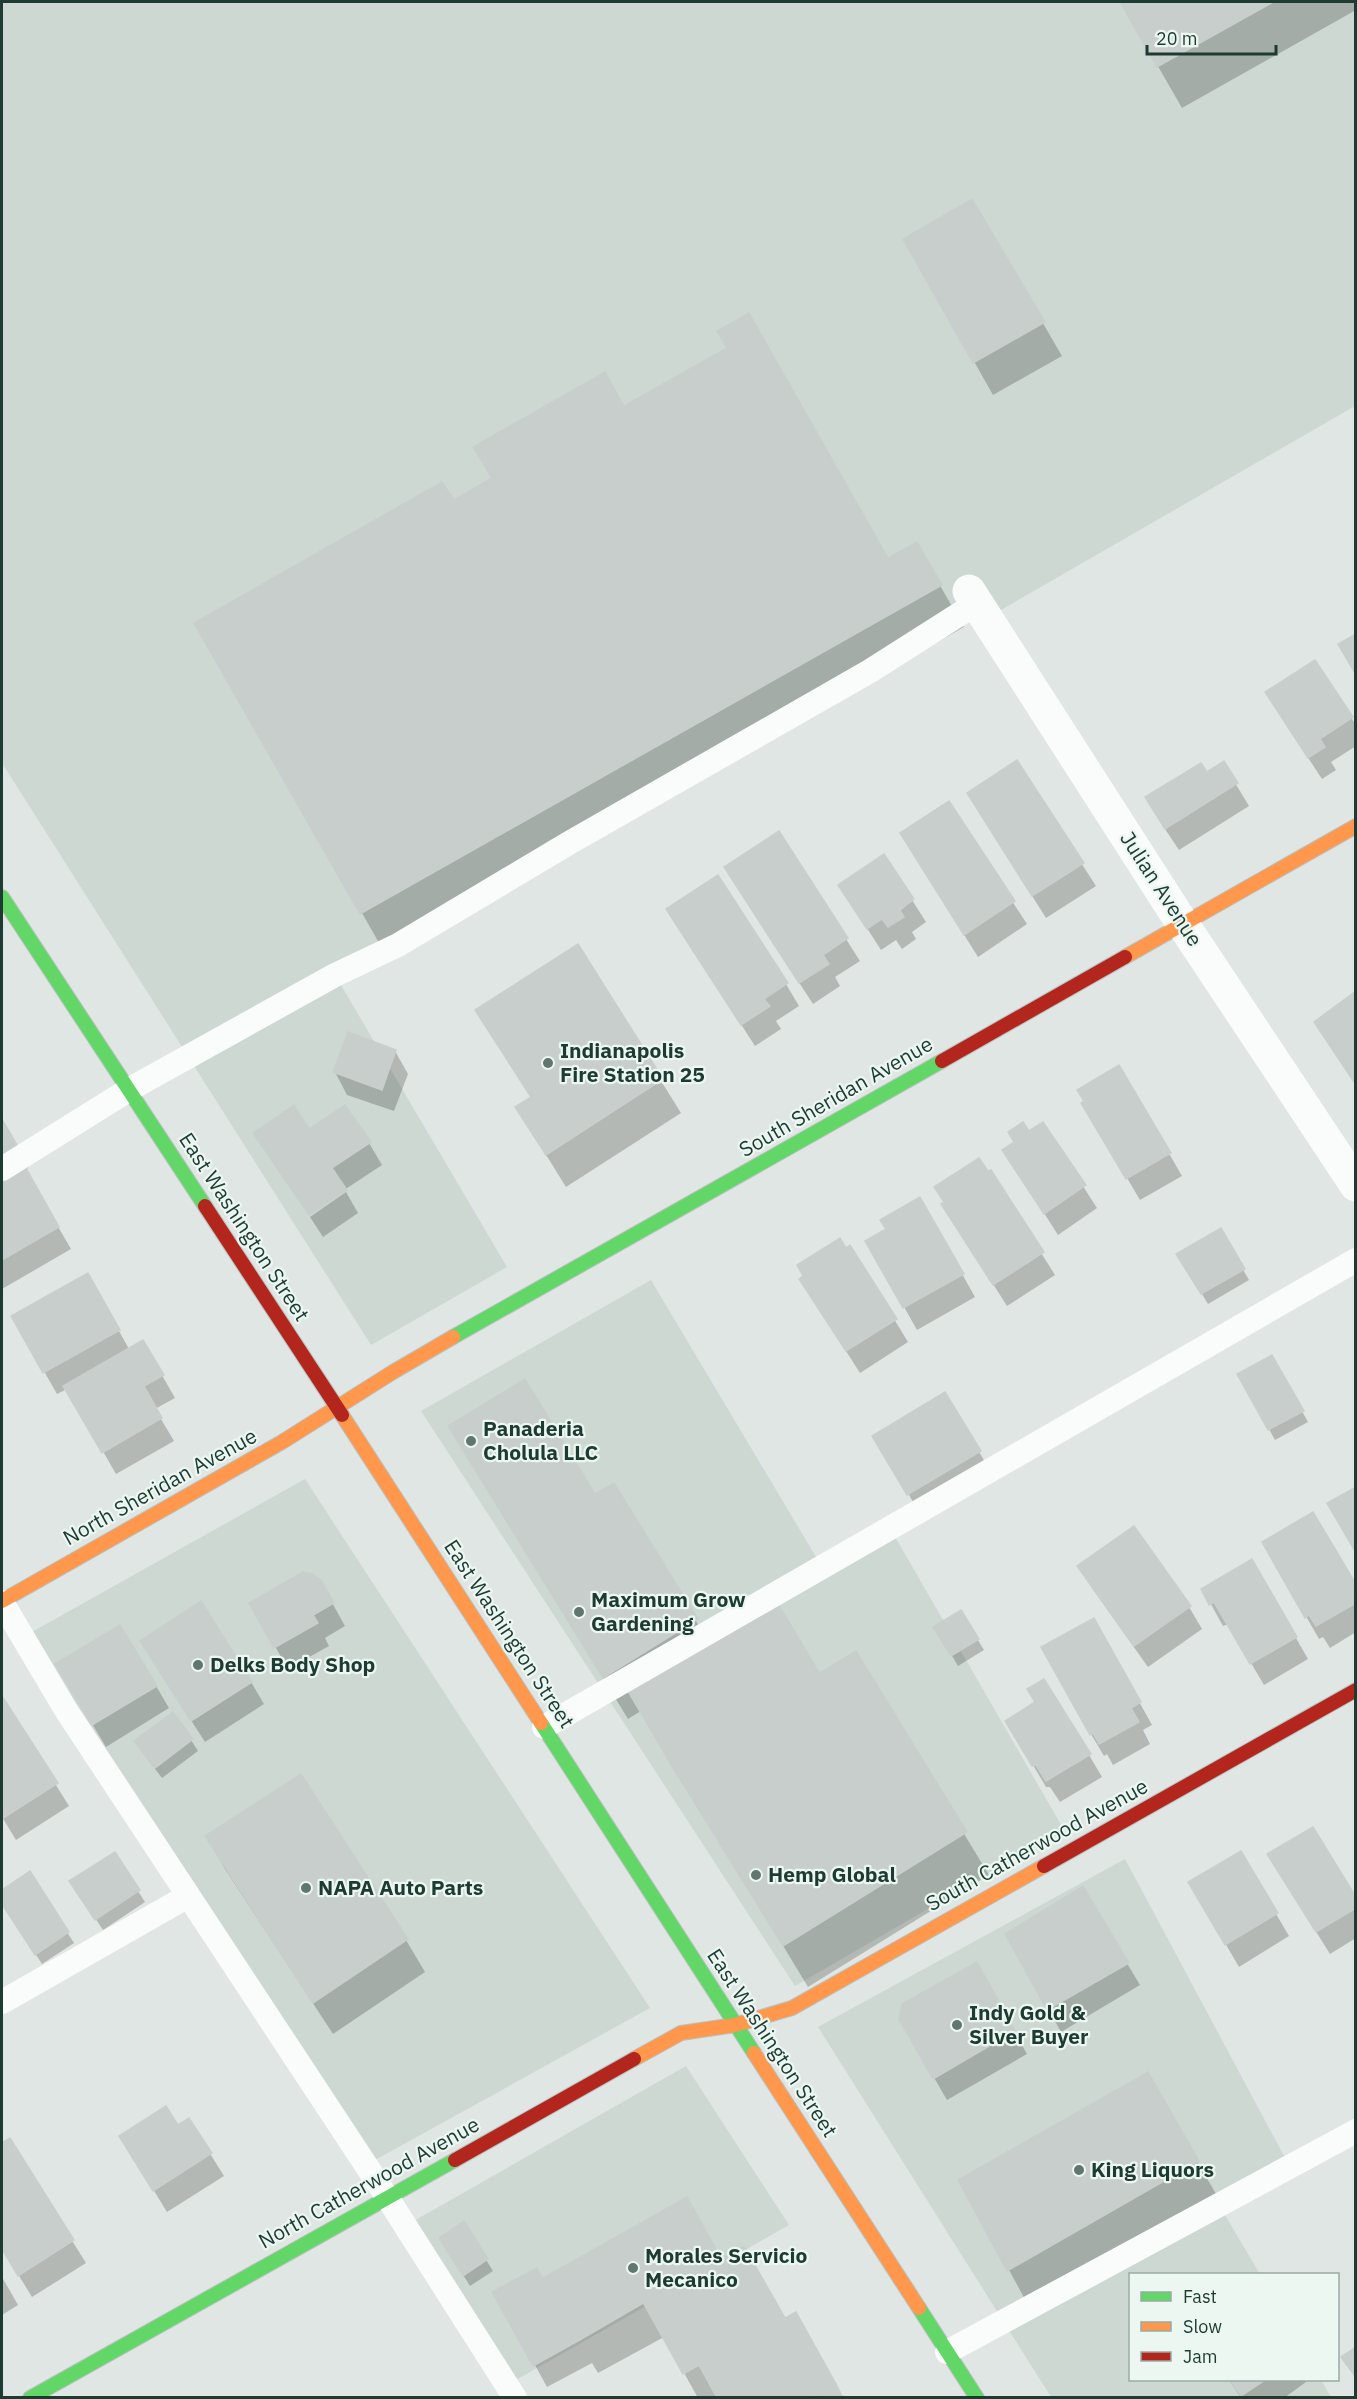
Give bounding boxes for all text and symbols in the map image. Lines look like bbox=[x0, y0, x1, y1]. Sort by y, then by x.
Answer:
scale bar bbox=[1147, 18, 1276, 56]
text: 20 m bbox=[1156, 27, 1198, 50]
street label: Julian Avenue bbox=[1114, 826, 1209, 951]
street label: South Sheridan Avenue bbox=[734, 1029, 937, 1163]
place label: Indianapolis Fire Station 25 bbox=[560, 1036, 705, 1088]
marker: Indianapolis Fire Station 25 bbox=[541, 1056, 555, 1070]
street label: East Washington Street bbox=[173, 1127, 316, 1326]
place label: Panaderia Cholula LLC bbox=[483, 1414, 599, 1466]
street label: North Sheridan Avenue bbox=[58, 1421, 261, 1551]
marker: Panaderia Cholula LLC bbox=[464, 1434, 478, 1448]
street label: East Washington Street bbox=[438, 1534, 581, 1733]
place label: Maximum Grow Gardening bbox=[591, 1585, 746, 1637]
marker: Maximum Grow Gardening bbox=[572, 1605, 586, 1619]
place label: Delks Body Shop bbox=[210, 1650, 375, 1678]
marker: Delks Body Shop bbox=[191, 1658, 205, 1672]
street label: South Catherwood Avenue bbox=[920, 1771, 1153, 1917]
place label: Hemp Global bbox=[768, 1860, 896, 1888]
marker: Hemp Global bbox=[749, 1868, 763, 1882]
place label: NAPA Auto Parts bbox=[318, 1873, 483, 1901]
marker: NAPA Auto Parts bbox=[299, 1881, 313, 1895]
street label: East Washington Street bbox=[701, 1943, 844, 2142]
place label: Indy Gold & Silver Buyer bbox=[969, 1998, 1089, 2050]
marker: Indy Gold & Silver Buyer bbox=[950, 2018, 964, 2032]
street label: North Catherwood Avenue bbox=[253, 2110, 484, 2255]
place label: King Liquors bbox=[1091, 2155, 1214, 2183]
marker: King Liquors bbox=[1072, 2163, 1086, 2177]
place label: Morales Servicio Mecanico bbox=[645, 2241, 808, 2293]
marker: Morales Servicio Mecanico bbox=[626, 2261, 640, 2275]
legend bbox=[1129, 2273, 1339, 2381]
text: Fast bbox=[1183, 2285, 1217, 2308]
text: Slow bbox=[1183, 2315, 1222, 2338]
text: Jam bbox=[1183, 2345, 1218, 2368]

